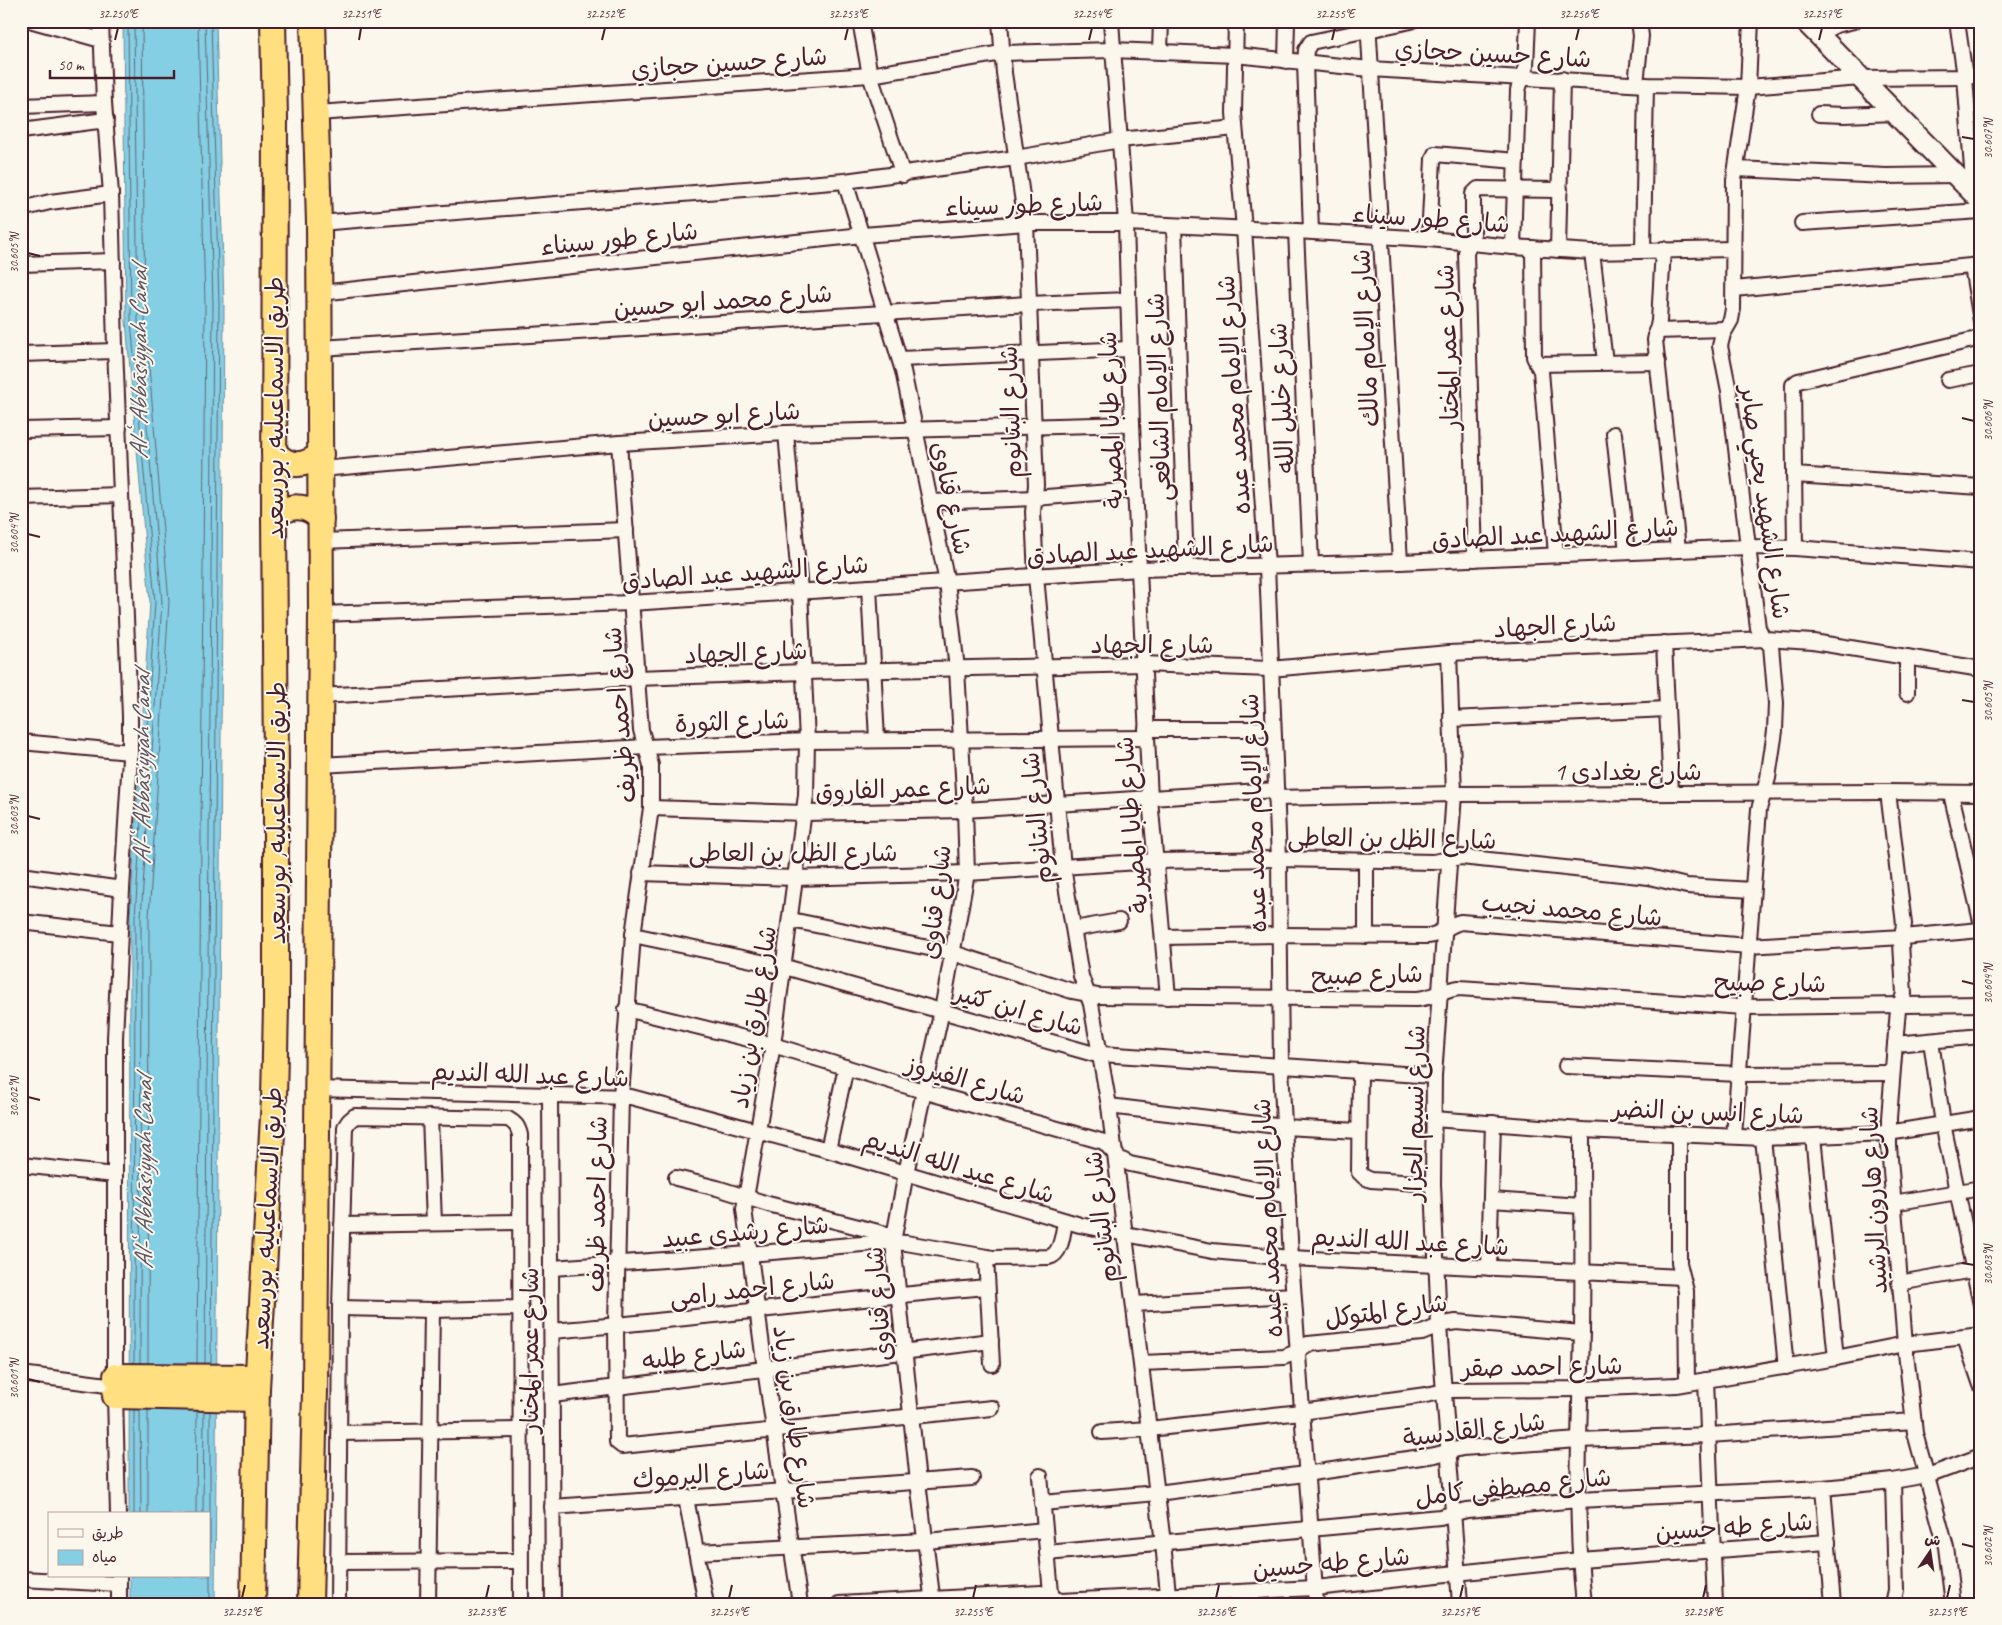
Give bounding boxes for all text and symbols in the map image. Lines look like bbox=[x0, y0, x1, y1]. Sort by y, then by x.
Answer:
text: 32.250°E bbox=[98, 6, 139, 22]
text: 32.251°E bbox=[341, 6, 382, 22]
text: 32.252°E bbox=[585, 6, 626, 22]
text: 32.253°E bbox=[828, 6, 869, 22]
text: 32.254°E bbox=[1072, 6, 1113, 22]
text: 32.255°E bbox=[1315, 6, 1356, 22]
text: 32.256°E bbox=[1559, 6, 1600, 22]
text: 32.257°E bbox=[1802, 6, 1843, 22]
street label: شارع حسين حجازي bbox=[1394, 33, 1592, 77]
street label: شارع حسين حجازي bbox=[630, 40, 828, 88]
scale bar bbox=[50, 48, 174, 80]
text: 50 m bbox=[58, 56, 85, 75]
text: 30.607°N bbox=[1980, 117, 1996, 159]
street label: شارع طور سيناء bbox=[944, 186, 1104, 225]
street label: شارع طور سيناء bbox=[1351, 198, 1511, 241]
street label: شارع طور سيناء bbox=[539, 215, 700, 264]
text: 30.605°N bbox=[6, 231, 22, 273]
street label: شارع الإمام مالك bbox=[1345, 248, 1389, 428]
water label: Al-ʿAbbāsiyyah Canal bbox=[122, 258, 155, 459]
street label: شارع عمر المختار bbox=[1429, 264, 1468, 432]
street label: شارع الإمام محمد عبده bbox=[1210, 274, 1260, 516]
street label: طريق الاسماعيليه, بورسعيد bbox=[259, 276, 291, 540]
street label: شارع محمد ابو حسين bbox=[613, 277, 834, 326]
street label: شارع الإمام الشافعى bbox=[1139, 292, 1181, 502]
street label: شارع خليل الله bbox=[1262, 322, 1303, 474]
street label: شارع طابا المصرية bbox=[1092, 331, 1131, 509]
street label: شارع البتانوم bbox=[993, 345, 1031, 479]
street label: شارع الشهيد يحيي صابر bbox=[1728, 381, 1797, 622]
street label: شارع ابو حسين bbox=[647, 395, 801, 436]
text: 30.606°N bbox=[1980, 399, 1996, 441]
street label: شارع قناوى bbox=[922, 439, 979, 558]
text: 30.604°N bbox=[6, 512, 22, 554]
street label: شارع الشهيد عبد الصادق bbox=[1431, 512, 1679, 557]
street label: شارع الشهيد عبد الصادق bbox=[1026, 528, 1274, 573]
street label: شارع الشهيد عبد الصادق bbox=[621, 548, 870, 599]
street label: شارع الجهاد bbox=[1493, 607, 1617, 646]
street label: شارع احمد ظريف bbox=[596, 625, 645, 804]
street label: شارع الجهاد bbox=[1090, 629, 1214, 662]
street label: شارع الجهاد bbox=[684, 635, 808, 672]
water label: Al-ʿAbbāsiyyah Canal bbox=[125, 663, 158, 864]
text: 30.605°N bbox=[1980, 680, 1996, 722]
street label: طريق الاسماعيليه, بورسعيد bbox=[261, 681, 293, 945]
street label: شارع الإمام محمد عبده bbox=[1234, 693, 1276, 933]
street label: شارع الثورة bbox=[674, 704, 790, 741]
street label: شارع طابا المصرية bbox=[1108, 735, 1157, 915]
street label: شارع البتانوم bbox=[1014, 750, 1062, 885]
street label: شارع بغدادى 1 bbox=[1554, 756, 1702, 789]
street label: شارع عمر الفاروق bbox=[815, 770, 991, 809]
text: 30.603°N bbox=[6, 794, 22, 836]
street label: شارع الظل بن العاطى bbox=[1287, 821, 1497, 858]
street label: شارع الظل بن العاطى bbox=[689, 837, 897, 870]
street label: شارع قناوى bbox=[913, 843, 960, 961]
street label: شارع محمد نجيب bbox=[1480, 886, 1664, 935]
street label: شارع طارق بن زياد bbox=[724, 924, 785, 1111]
street label: شارع صبيح bbox=[1311, 958, 1423, 993]
text: 30.604°N bbox=[1980, 962, 1996, 1004]
street label: شارع صبيح bbox=[1714, 966, 1826, 1001]
street label: شارع ابن كثير bbox=[949, 976, 1087, 1044]
street label: شارع نسيم الجزار bbox=[1397, 1025, 1435, 1203]
street label: شارع الفيروز bbox=[900, 1047, 1029, 1113]
street label: شارع عبد الله النديم bbox=[430, 1056, 630, 1097]
water label: Al-ʿAbbāsiyyah Canal bbox=[127, 1068, 160, 1269]
text: 30.602°N bbox=[6, 1075, 22, 1117]
street label: طريق الاسماعيليه, بورسعيد bbox=[244, 1086, 290, 1350]
street label: شارع انس بن النضر bbox=[1610, 1093, 1804, 1132]
street label: شارع الإمام محمد عبده bbox=[1246, 1097, 1292, 1339]
street label: شارع هارون الرشيد bbox=[1853, 1105, 1896, 1295]
street label: شارع احمد ظريف bbox=[579, 1115, 616, 1293]
street label: شارع عبد الله النديم bbox=[858, 1123, 1058, 1214]
street label: شارع البتانوم bbox=[1077, 1149, 1127, 1285]
street label: شارع رشدى عبيد bbox=[660, 1209, 830, 1256]
street label: شارع عبد الله النديم bbox=[1310, 1221, 1510, 1266]
text: 30.603°N bbox=[1980, 1243, 1996, 1285]
street label: شارع قناوى bbox=[858, 1245, 901, 1363]
street label: شارع احمد رامى bbox=[668, 1264, 836, 1315]
street label: شارع عمر المختار bbox=[514, 1267, 547, 1435]
street label: شارع المتوكل bbox=[1323, 1287, 1450, 1336]
street label: شارع طارق بن زياد bbox=[764, 1324, 823, 1511]
street label: شارع طلبه bbox=[640, 1333, 748, 1378]
street label: شارع احمد صقر bbox=[1459, 1350, 1623, 1385]
text: 30.601°N bbox=[6, 1357, 22, 1399]
street label: شارع القادسية bbox=[1401, 1405, 1547, 1456]
street label: شارع اليرموك bbox=[631, 1454, 771, 1497]
street label: شارع مصطفى كامل bbox=[1413, 1461, 1613, 1514]
street label: شارع طه حسين bbox=[1654, 1506, 1814, 1549]
legend bbox=[48, 1512, 210, 1578]
text: طريق bbox=[92, 1524, 124, 1543]
text: 30.602°N bbox=[1980, 1525, 1996, 1567]
north arrow bbox=[1904, 1528, 1954, 1578]
text: ش bbox=[1923, 1530, 1942, 1550]
street label: شارع طه حسين bbox=[1251, 1540, 1411, 1587]
text: مياه bbox=[92, 1548, 117, 1567]
text: 32.252°E bbox=[222, 1604, 263, 1620]
text: 32.253°E bbox=[466, 1604, 507, 1620]
text: 32.254°E bbox=[709, 1604, 750, 1620]
text: 32.255°E bbox=[953, 1604, 994, 1620]
text: 32.256°E bbox=[1196, 1604, 1237, 1620]
text: 32.257°E bbox=[1440, 1604, 1481, 1620]
text: 32.258°E bbox=[1683, 1604, 1724, 1620]
text: 32.259°E bbox=[1927, 1604, 1968, 1620]

